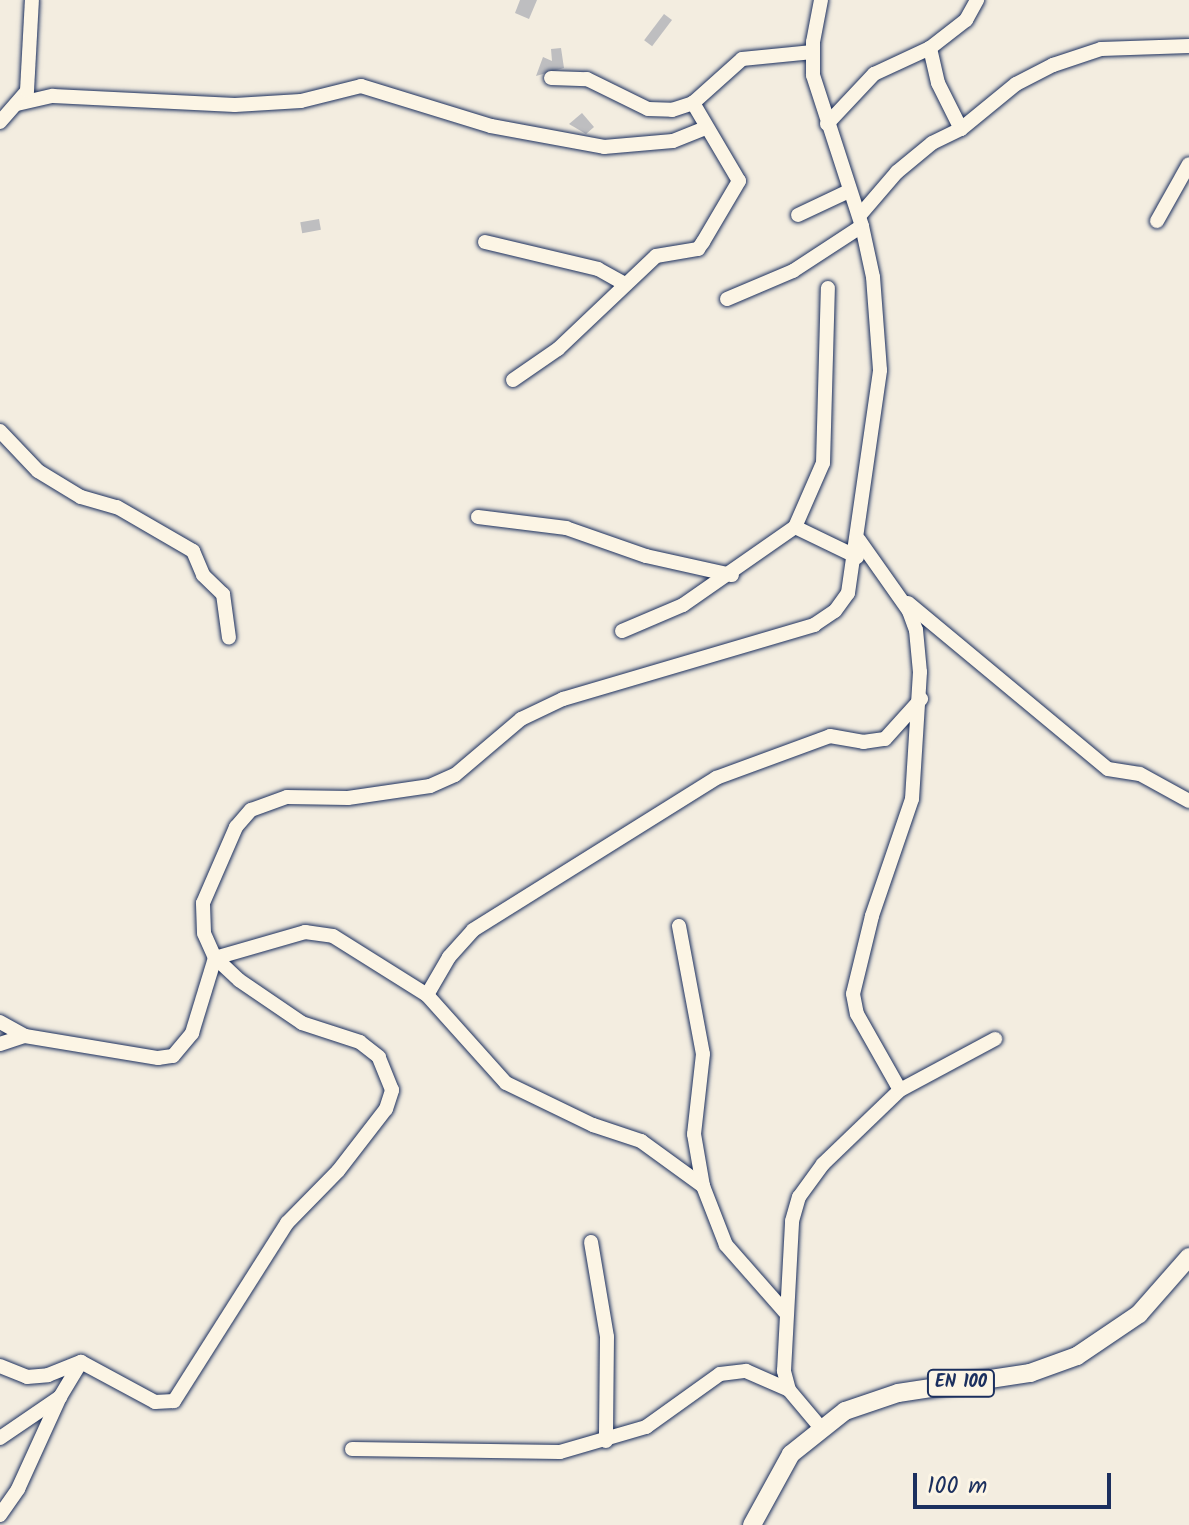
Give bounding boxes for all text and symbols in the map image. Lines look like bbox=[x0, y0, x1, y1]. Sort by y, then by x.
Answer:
road number: EN 100 bbox=[925, 1369, 997, 1397]
scale bar bbox=[917, 1457, 1115, 1507]
text: 100 m bbox=[927, 1467, 987, 1506]

